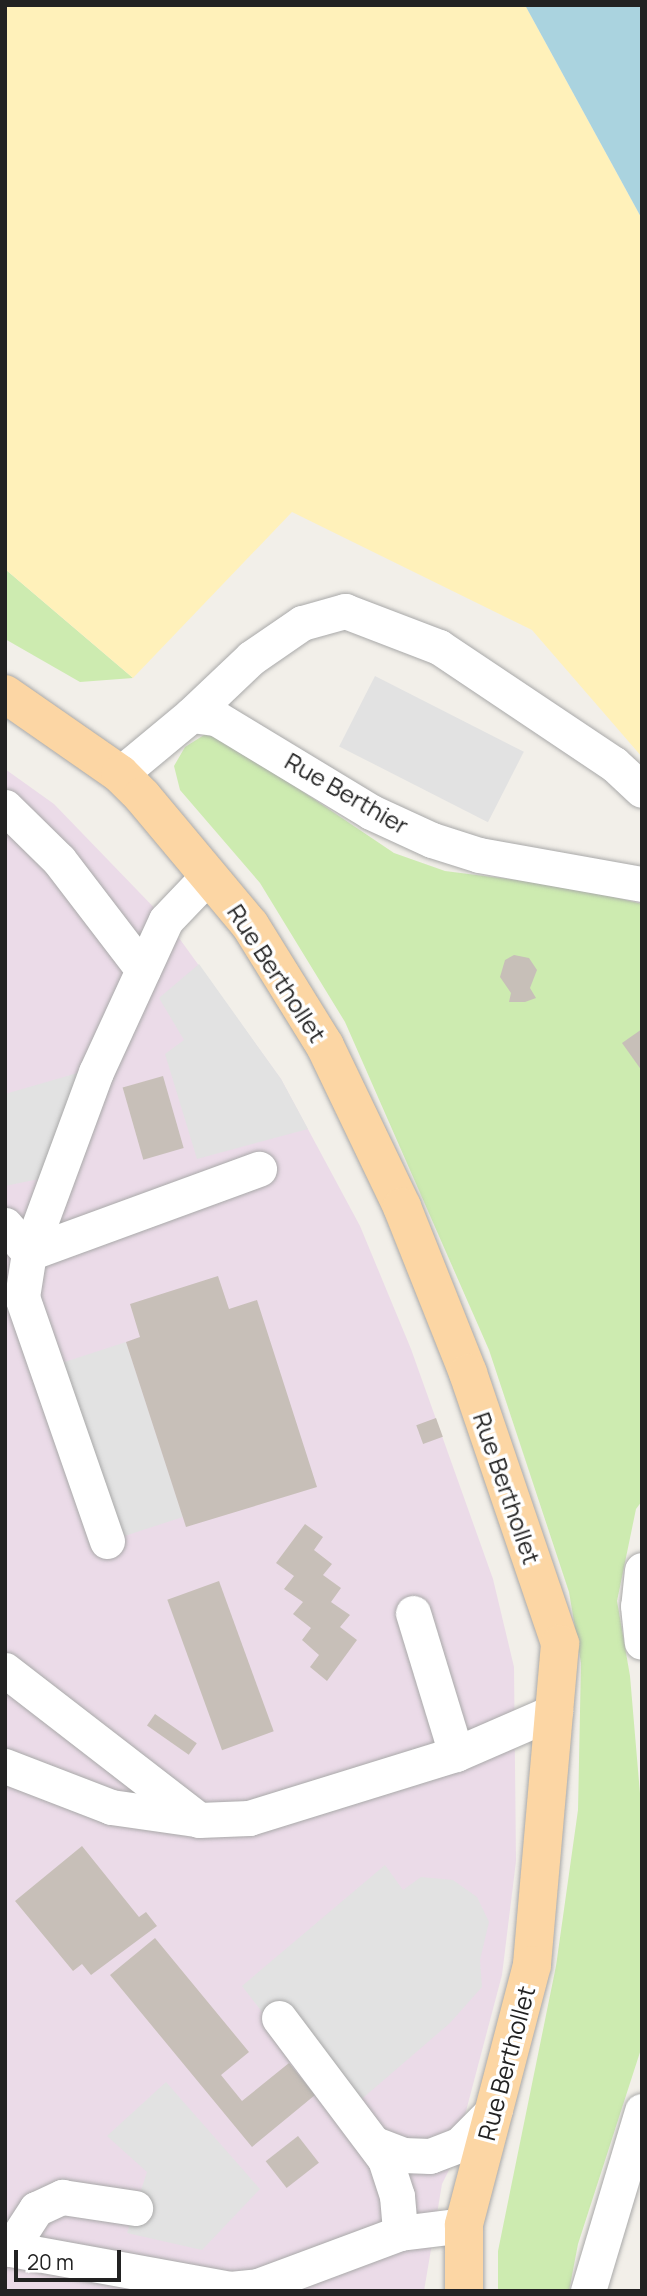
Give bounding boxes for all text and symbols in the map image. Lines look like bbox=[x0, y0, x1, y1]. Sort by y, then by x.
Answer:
street label: Rue Berthier bbox=[280, 746, 414, 840]
street label: Rue Berthollet bbox=[222, 899, 332, 1047]
street label: Rue Berthollet bbox=[468, 1408, 546, 1568]
street label: Rue Berthollet bbox=[472, 1983, 540, 2143]
scale bar bbox=[18, 2236, 124, 2280]
text: 20 m bbox=[27, 2248, 74, 2276]

